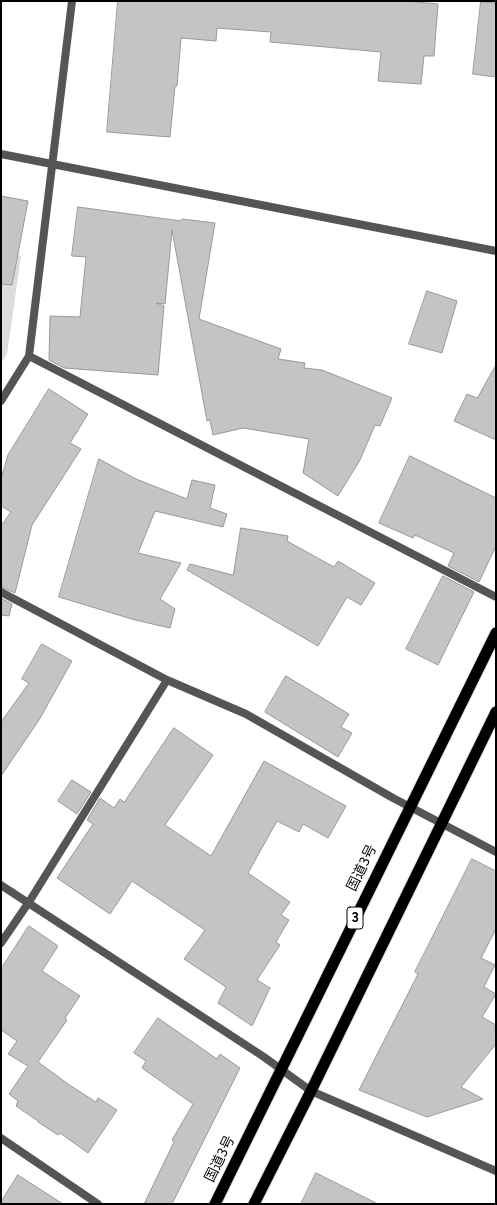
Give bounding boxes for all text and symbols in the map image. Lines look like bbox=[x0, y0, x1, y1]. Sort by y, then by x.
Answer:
street label: 国道3号 bbox=[344, 842, 380, 894]
road number: 3 bbox=[347, 907, 363, 929]
street label: 国道3号 bbox=[202, 1133, 238, 1185]

